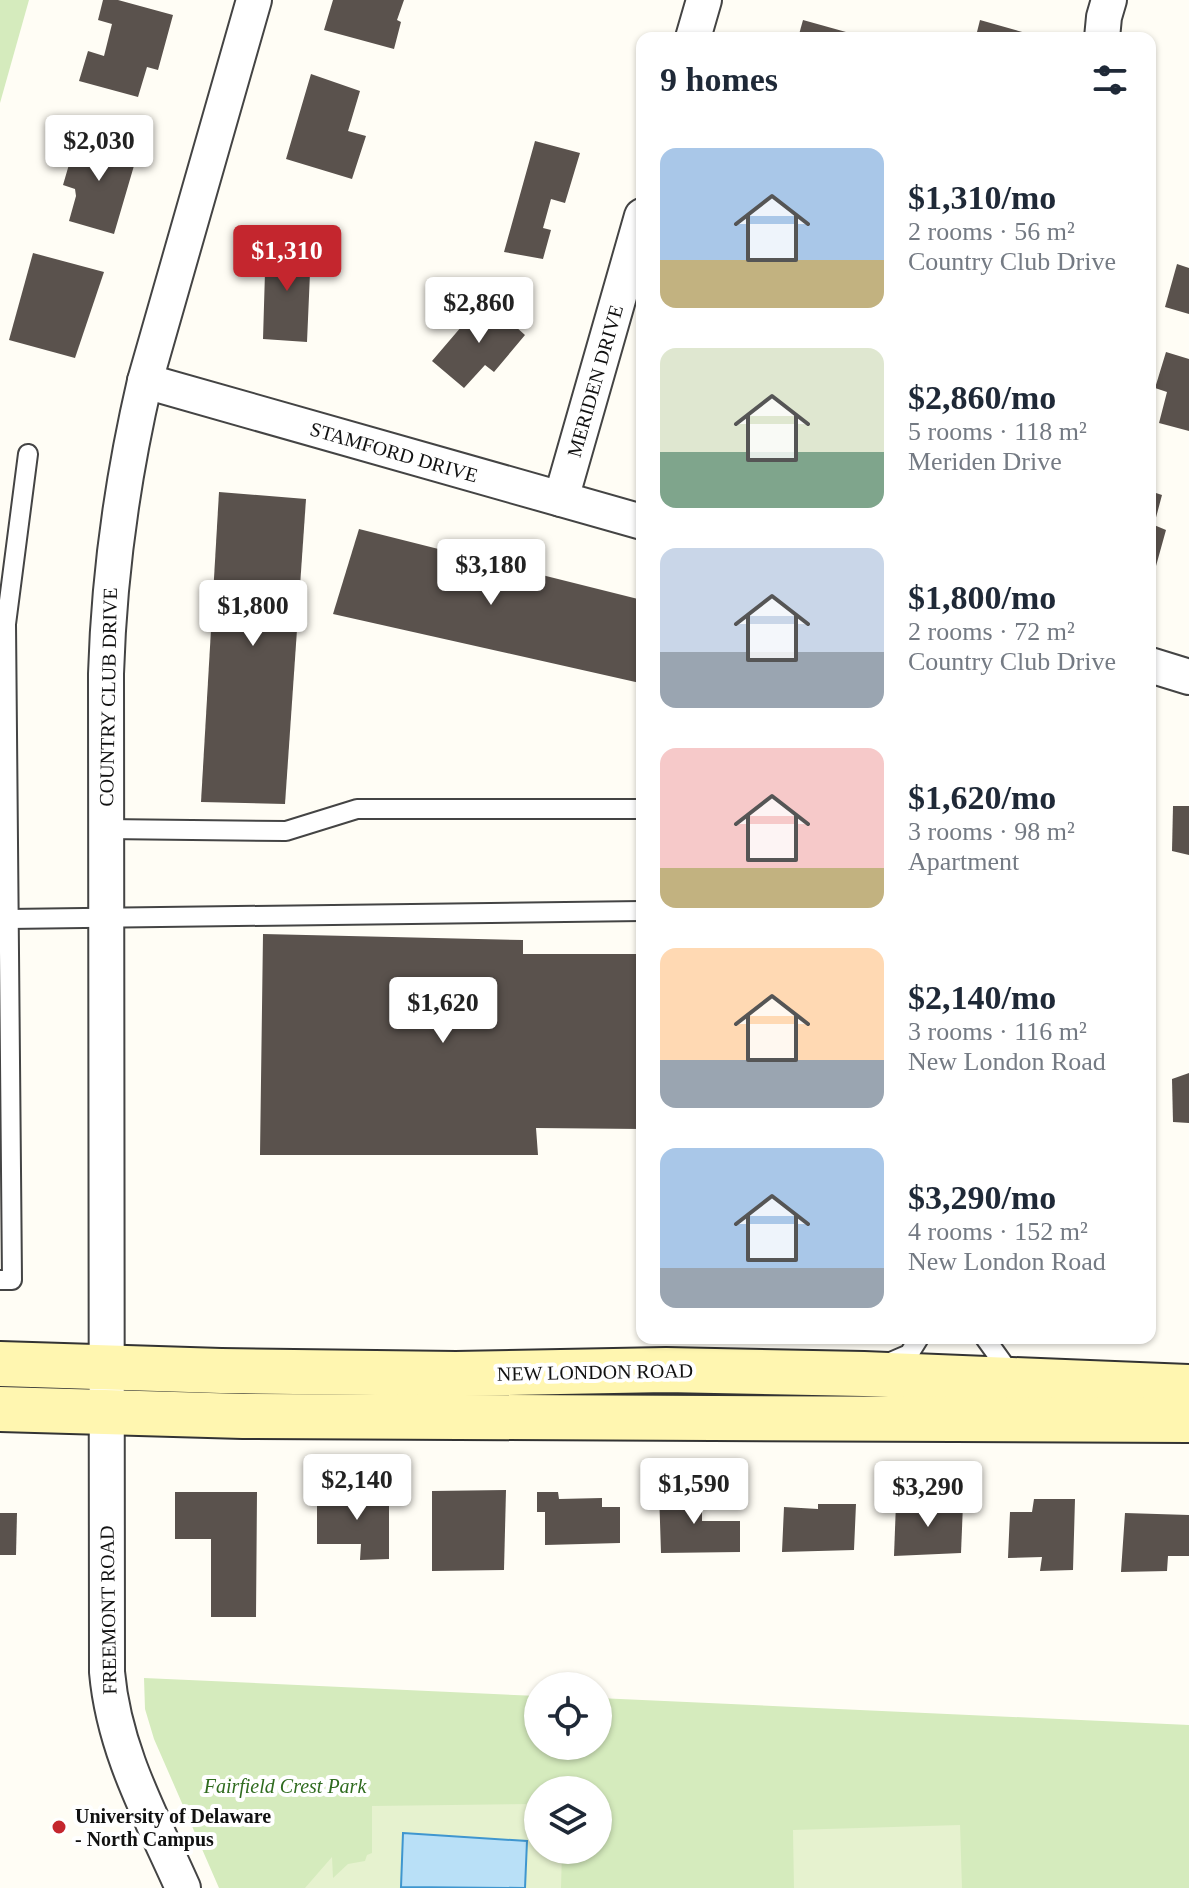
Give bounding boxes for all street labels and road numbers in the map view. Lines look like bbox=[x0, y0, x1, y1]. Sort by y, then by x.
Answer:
street label: MERIDEN DRIVE bbox=[563, 302, 627, 460]
street label: STAMFORD DRIVE bbox=[308, 418, 480, 486]
street label: COUNTRY CLUB DRIVE bbox=[95, 587, 121, 807]
street label: NEW LONDON ROAD bbox=[497, 1359, 693, 1385]
street label: FREEMONT ROAD bbox=[96, 1525, 120, 1695]

